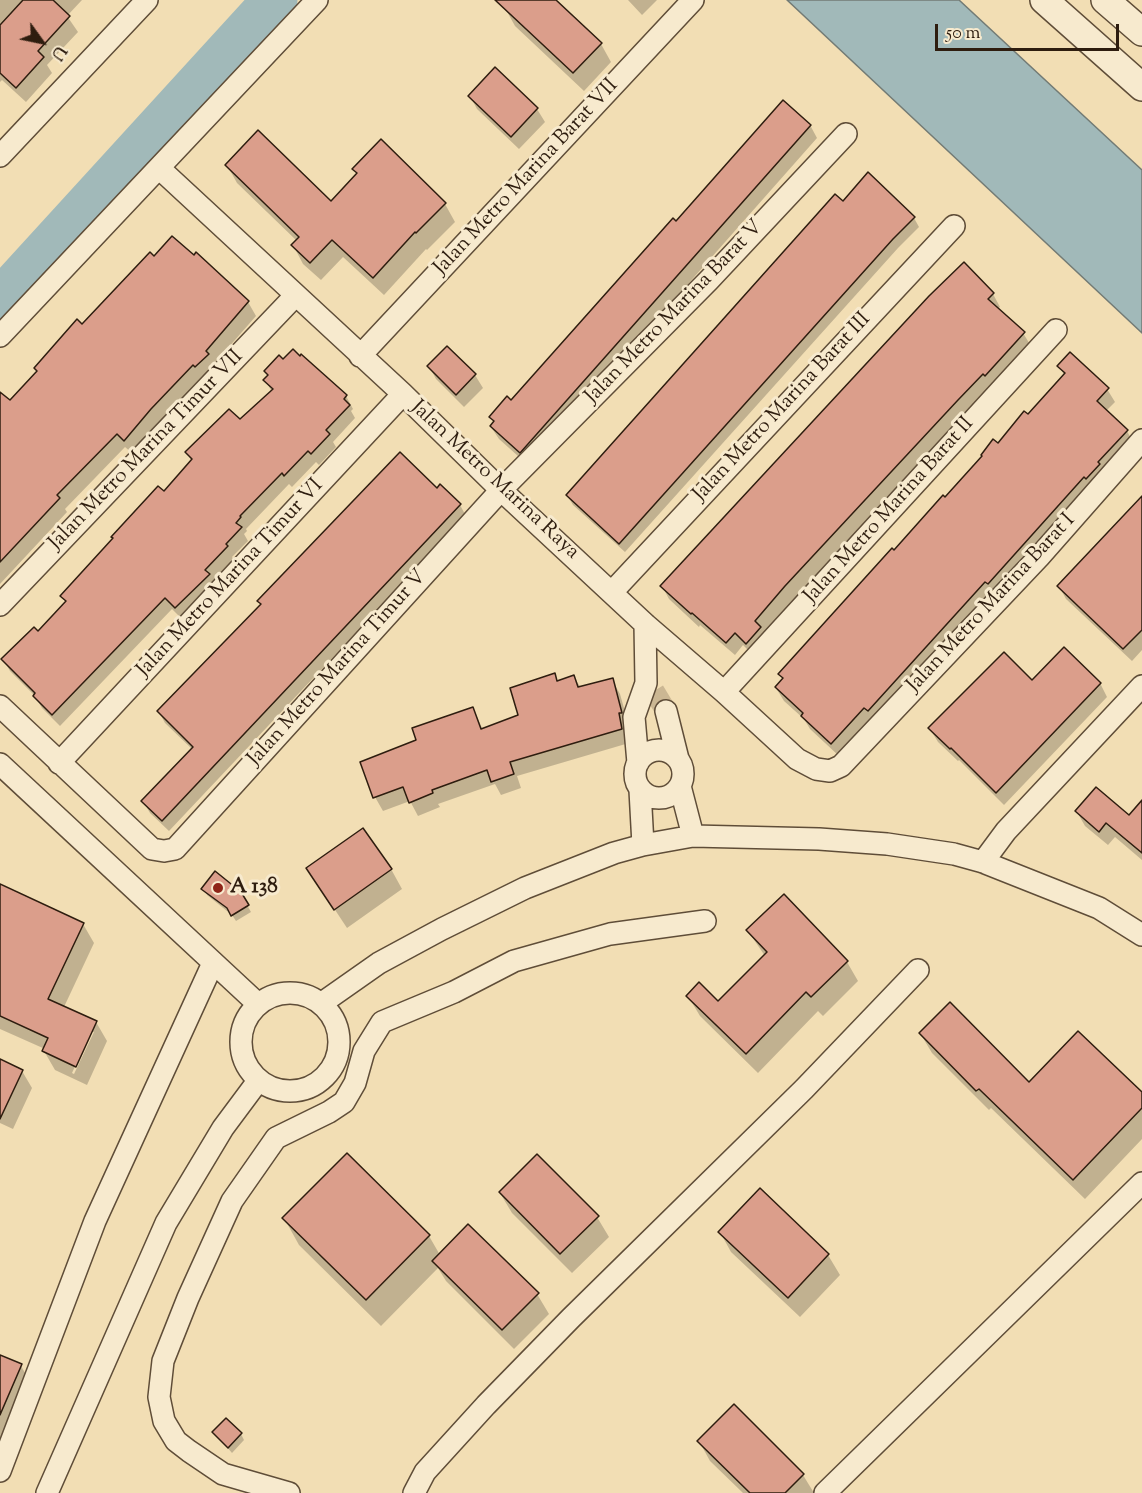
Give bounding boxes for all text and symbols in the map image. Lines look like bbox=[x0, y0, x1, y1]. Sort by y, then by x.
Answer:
north arrow bbox=[12, 12, 72, 72]
scale bar bbox=[938, 12, 1122, 50]
text: 50 m bbox=[946, 21, 980, 47]
text: U bbox=[44, 40, 71, 64]
street label: Jalan Metro Marina Barat VII bbox=[429, 75, 625, 281]
street label: Jalan Metro Marina Barat V bbox=[581, 216, 769, 410]
street label: Jalan Metro Marina Barat III bbox=[689, 308, 877, 508]
street label: Jalan Metro Marina Timur VII bbox=[45, 346, 249, 556]
street label: Jalan Metro Marina Raya bbox=[404, 396, 584, 566]
street label: Jalan Metro Marina Barat II bbox=[800, 413, 980, 609]
street label: Jalan Metro Marina Timur VI bbox=[132, 475, 330, 683]
street label: Jalan Metro Marina Barat I bbox=[902, 509, 1082, 699]
street label: Jalan Metro Marina Timur V bbox=[243, 566, 433, 772]
place label: A 138 bbox=[230, 875, 278, 901]
marker: A 138 bbox=[211, 881, 225, 895]

